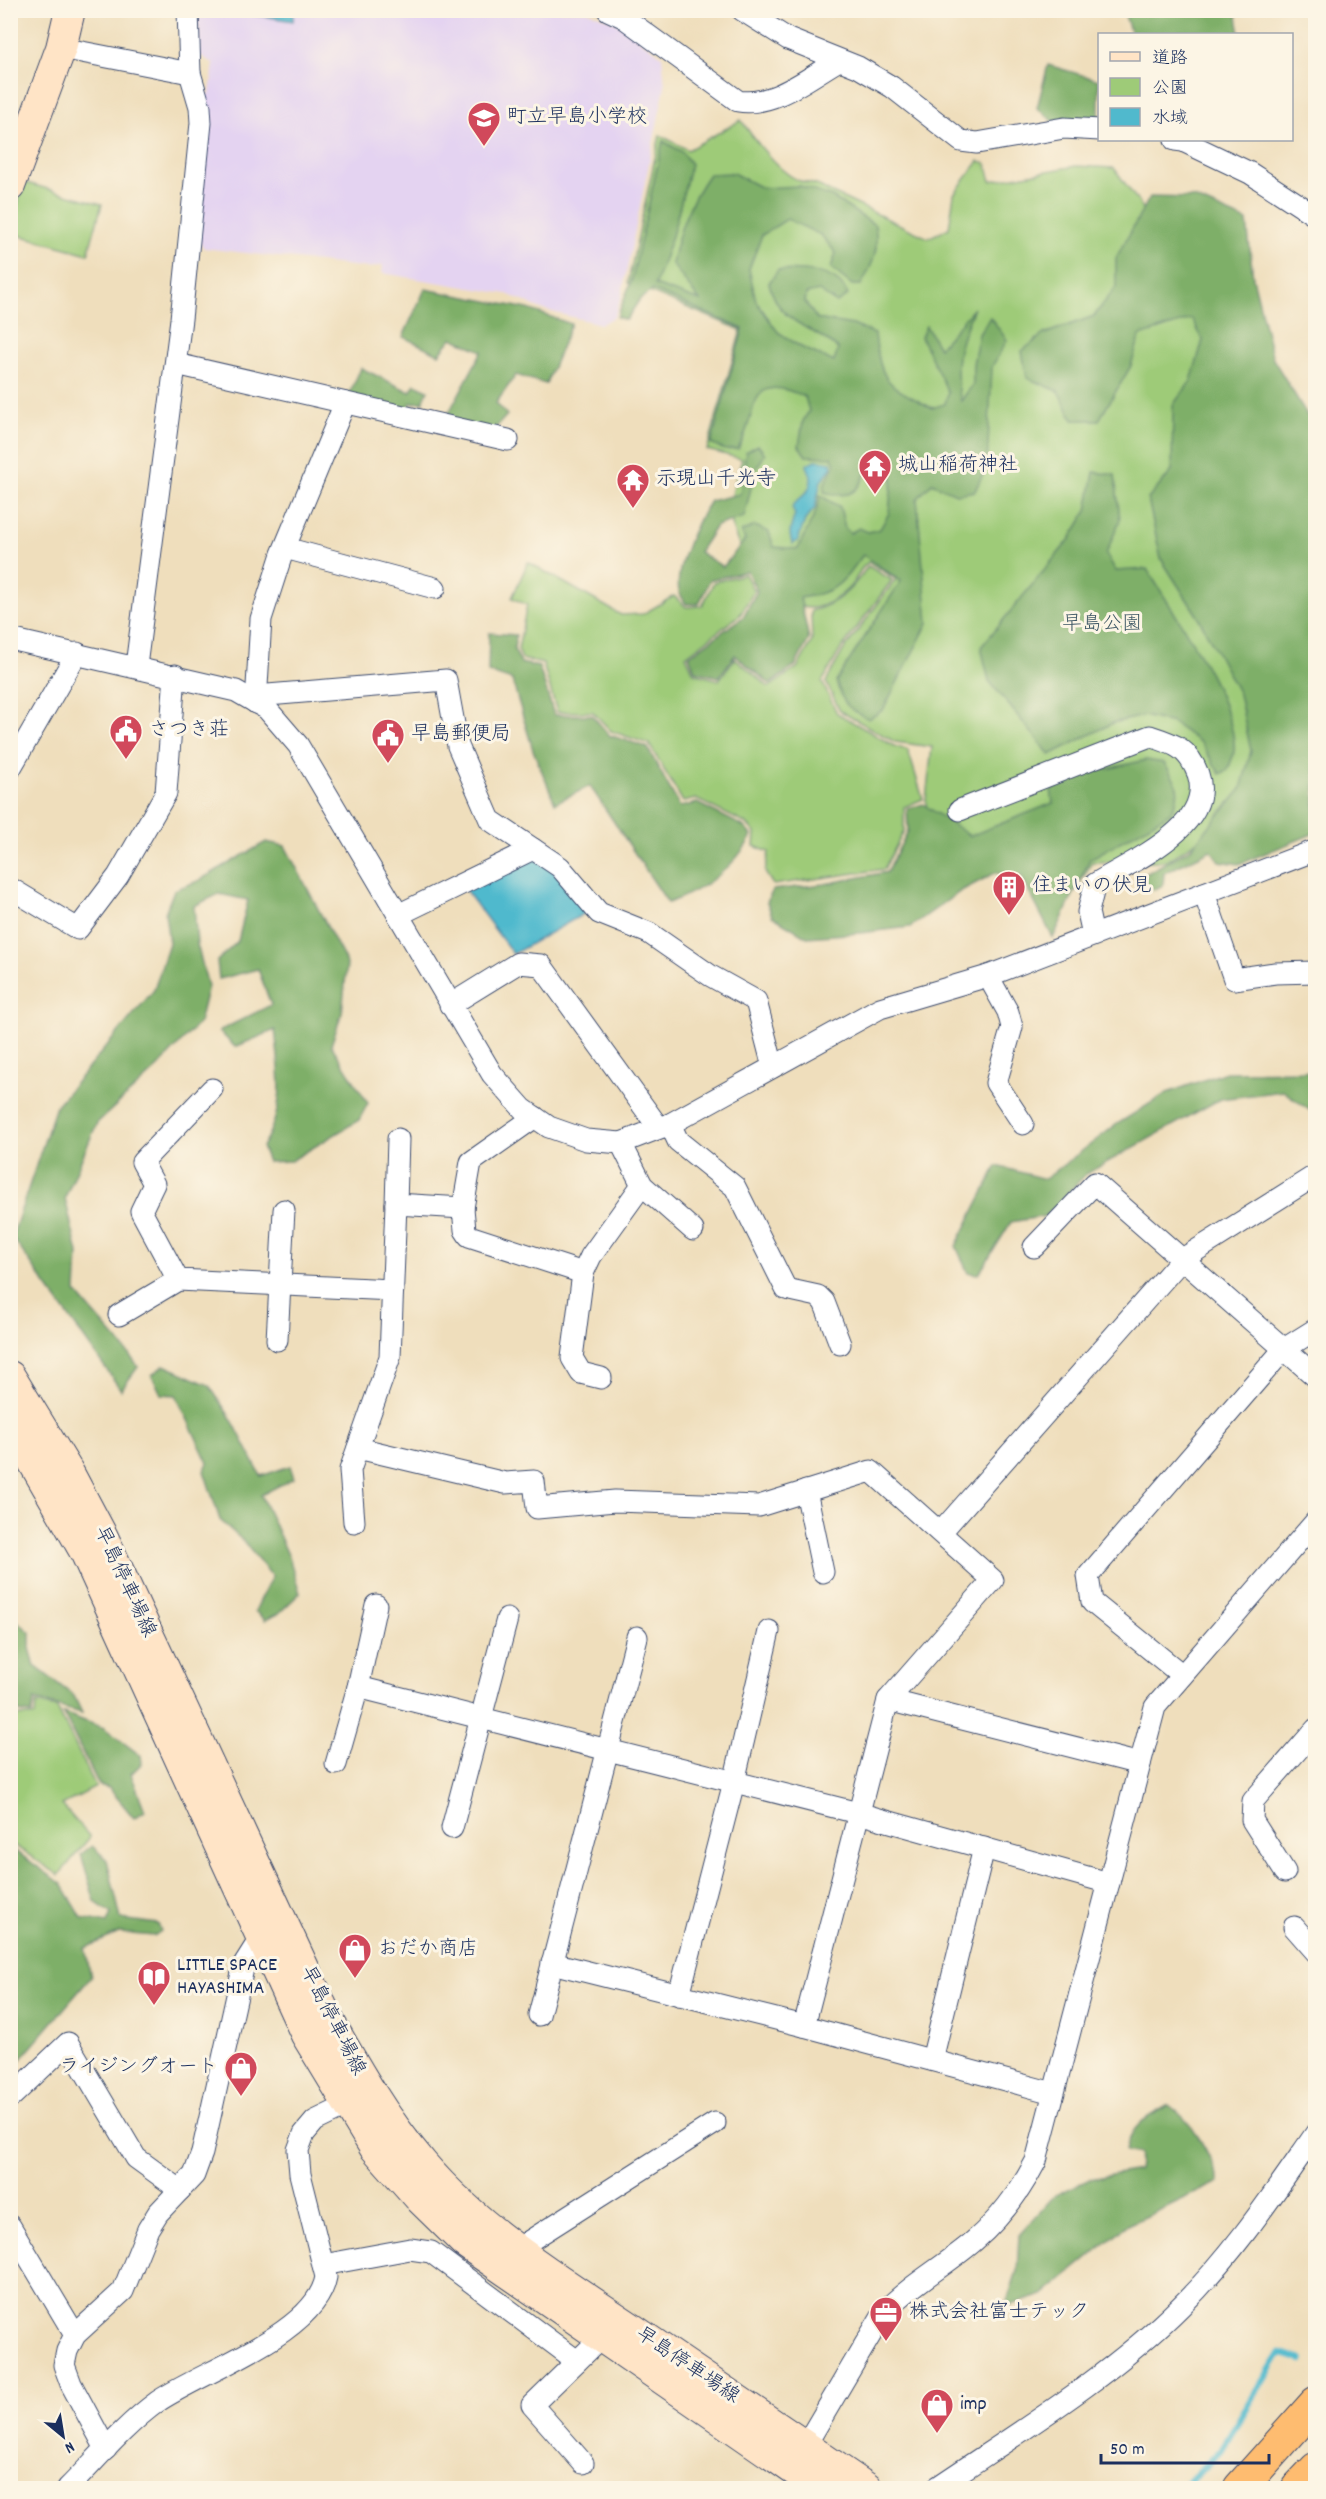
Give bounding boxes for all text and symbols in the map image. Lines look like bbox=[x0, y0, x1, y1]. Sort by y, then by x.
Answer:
legend bbox=[1098, 33, 1293, 141]
text: 道路 bbox=[1152, 47, 1188, 72]
text: 公園 bbox=[1152, 77, 1188, 102]
school or university icon: 町立早島小学校 bbox=[466, 100, 502, 147]
place label: 町立早島小学校 bbox=[507, 104, 647, 132]
text: 水域 bbox=[1152, 107, 1188, 132]
temple icon: 城山稲荷神社 bbox=[857, 448, 893, 495]
place label: 城山稲荷神社 bbox=[898, 452, 1018, 480]
temple icon: 示現山千光寺 bbox=[615, 462, 651, 509]
place label: 示現山千光寺 bbox=[656, 466, 776, 494]
park label: 早島公園 bbox=[1062, 611, 1142, 639]
public building icon: さつき荘 bbox=[108, 713, 144, 760]
place label: さつき荘 bbox=[149, 717, 229, 745]
public building icon: 早島郵便局 bbox=[370, 717, 406, 764]
place label: 早島郵便局 bbox=[411, 721, 511, 749]
building icon: 住まいの伏見 bbox=[991, 869, 1027, 916]
place label: 住まいの伏見 bbox=[1032, 873, 1152, 901]
street label: 早島停車場線 bbox=[86, 1522, 162, 1642]
shop icon: おだか商店 bbox=[337, 1932, 373, 1979]
place label: おだか商店 bbox=[378, 1936, 478, 1964]
place label: LITTLE SPACE HAYASHIMA bbox=[177, 1952, 277, 2003]
library icon: LITTLE SPACE HAYASHIMA bbox=[136, 1959, 172, 2006]
street label: 早島停車場線 bbox=[292, 1961, 372, 2081]
shop icon: ライジングオート bbox=[223, 2050, 259, 2097]
place label: ライジングオート bbox=[59, 2054, 218, 2082]
office icon: 株式会社富士テック bbox=[868, 2295, 904, 2342]
place label: 株式会社富士テック bbox=[909, 2299, 1089, 2327]
street label: 早島停車場線 bbox=[629, 2321, 745, 2411]
shop icon: imp bbox=[919, 2387, 955, 2434]
place label: imp bbox=[960, 2391, 987, 2419]
north arrow bbox=[33, 2406, 93, 2466]
scale bar bbox=[1101, 2427, 1269, 2465]
text: N bbox=[60, 2435, 78, 2459]
text: 50 m bbox=[1110, 2438, 1145, 2463]

